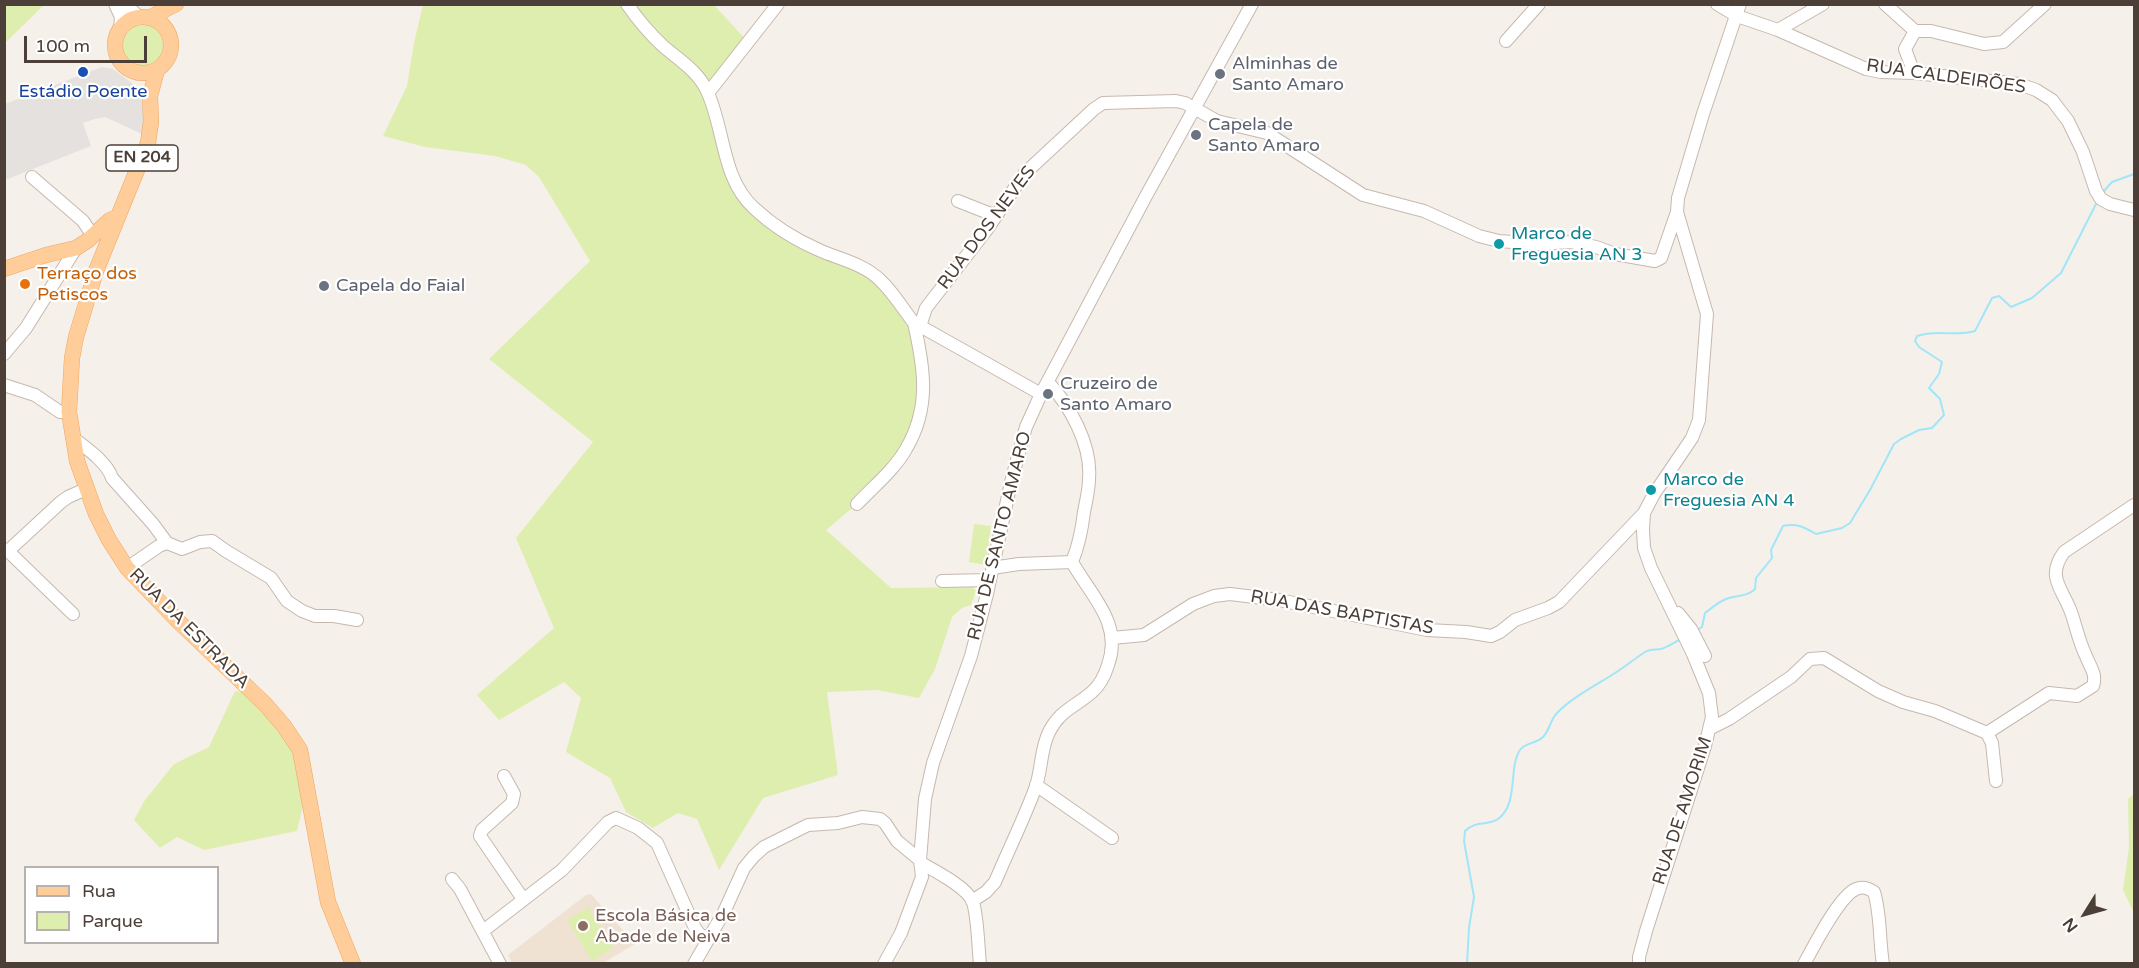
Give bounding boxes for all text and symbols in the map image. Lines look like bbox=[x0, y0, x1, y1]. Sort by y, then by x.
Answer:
scale bar bbox=[27, 24, 150, 62]
text: 100 m bbox=[35, 35, 90, 57]
place label: Alminhas de Santo Amaro bbox=[1232, 53, 1344, 96]
street label: RUA CALDEIRÕES bbox=[1865, 55, 2027, 99]
marker: Estádio Poente bbox=[76, 65, 90, 79]
marker: Alminhas de Santo Amaro bbox=[1213, 67, 1227, 81]
place label: Estádio Poente bbox=[18, 81, 148, 103]
place label: Capela de Santo Amaro bbox=[1208, 114, 1320, 156]
marker: Capela de Santo Amaro bbox=[1189, 128, 1203, 142]
road number: EN 204 bbox=[106, 145, 178, 171]
street label: RUA DOS NEVES bbox=[934, 162, 1040, 294]
place label: Marco de Freguesia AN 3 bbox=[1511, 223, 1643, 266]
marker: Marco de Freguesia AN 3 bbox=[1492, 237, 1506, 251]
place label: Terraço dos Petiscos bbox=[37, 263, 137, 306]
place label: Capela do Faial bbox=[336, 275, 465, 297]
marker: Terraço dos Petiscos bbox=[18, 277, 32, 291]
marker: Capela do Faial bbox=[317, 279, 331, 293]
place label: Cruzeiro de Santo Amaro bbox=[1060, 373, 1172, 416]
marker: Cruzeiro de Santo Amaro bbox=[1041, 387, 1055, 401]
street label: RUA DE SANTO AMARO bbox=[964, 429, 1036, 643]
place label: Marco de Freguesia AN 4 bbox=[1663, 469, 1795, 512]
marker: Marco de Freguesia AN 4 bbox=[1644, 483, 1658, 497]
street label: RUA DA ESTRADA bbox=[124, 564, 254, 694]
street label: RUA DAS BAPTISTAS bbox=[1249, 586, 1435, 640]
street label: RUA DE AMORIM bbox=[1649, 734, 1717, 888]
legend bbox=[24, 866, 219, 944]
text: Rua bbox=[82, 880, 116, 902]
north arrow bbox=[2055, 884, 2115, 944]
place label: Escola Básica de Abade de Neiva bbox=[595, 905, 736, 948]
text: Parque bbox=[82, 910, 143, 932]
text: N bbox=[2059, 914, 2082, 936]
marker: Escola Básica de Abade de Neiva bbox=[576, 919, 590, 933]

